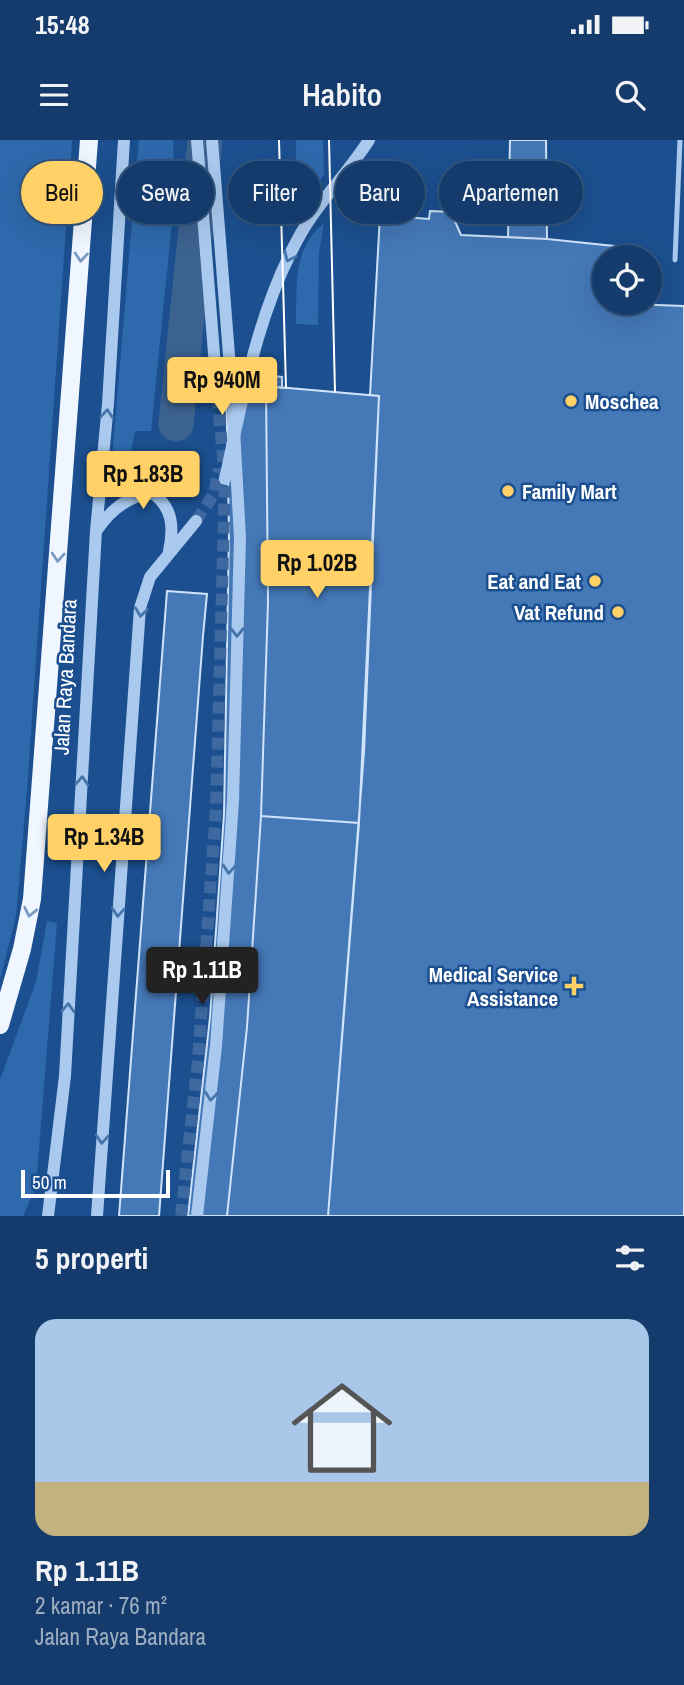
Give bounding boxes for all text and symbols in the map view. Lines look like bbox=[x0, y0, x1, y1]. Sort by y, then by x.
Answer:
text: 15:48 bbox=[35, 7, 90, 42]
text: Habito bbox=[302, 73, 382, 116]
icon: menu bbox=[35, 76, 73, 114]
icon: search bbox=[611, 76, 649, 114]
chip: Beli bbox=[21, 161, 103, 224]
chip: Sewa bbox=[117, 161, 214, 224]
chip: Filter bbox=[228, 161, 321, 224]
chip: Baru bbox=[335, 161, 425, 224]
chip: Apartemen bbox=[439, 161, 583, 224]
map controls bbox=[592, 245, 662, 315]
button: locate bbox=[592, 245, 662, 315]
one-way arrow bbox=[284, 250, 298, 262]
one-way arrow bbox=[73, 252, 88, 263]
pin: Rp 940M bbox=[157, 358, 287, 417]
text: Rp 940M bbox=[183, 364, 261, 395]
place label: Moschea bbox=[585, 387, 659, 416]
marker: Moschea bbox=[563, 393, 579, 409]
one-way arrow bbox=[99, 408, 114, 419]
pin: Rp 1.83B bbox=[71, 452, 215, 511]
text: Rp 1.83B bbox=[103, 458, 183, 489]
place label: Family Mart bbox=[522, 477, 617, 506]
marker: Family Mart bbox=[500, 483, 516, 499]
pin: Rp 1.02B bbox=[245, 540, 389, 600]
text: Rp 1.02B bbox=[277, 547, 357, 578]
one-way arrow bbox=[51, 552, 66, 563]
place label: Eat and Eat bbox=[487, 567, 581, 596]
marker: Eat and Eat bbox=[587, 573, 603, 589]
street label: Jalan Raya Bandara bbox=[46, 598, 84, 756]
place label: Vat Refund bbox=[514, 598, 604, 627]
marker: Vat Refund bbox=[610, 604, 626, 620]
one-way arrow bbox=[133, 606, 148, 618]
one-way arrow bbox=[230, 627, 245, 638]
one-way arrow bbox=[74, 775, 89, 786]
pin: Rp 1.34B bbox=[32, 814, 176, 874]
text: Rp 1.34B bbox=[64, 821, 144, 852]
one-way arrow bbox=[222, 864, 237, 875]
one-way arrow bbox=[23, 906, 38, 918]
one-way arrow bbox=[111, 907, 126, 918]
pin: Rp 1.11B bbox=[130, 948, 274, 1007]
text: Rp 1.11B bbox=[162, 954, 242, 985]
place label: Medical Service Assistance bbox=[429, 960, 558, 1013]
marker: Medical Service Assistance bbox=[564, 976, 584, 996]
one-way arrow bbox=[61, 1003, 76, 1014]
one-way arrow bbox=[203, 1090, 218, 1102]
one-way arrow bbox=[95, 1134, 110, 1145]
scale bar bbox=[21, 1167, 170, 1199]
text: 50 m bbox=[32, 1169, 67, 1195]
text: 5 properti bbox=[35, 1238, 148, 1278]
icon: filters bbox=[611, 1239, 649, 1277]
icon: home bbox=[279, 1365, 405, 1491]
text: Rp 1.11B bbox=[35, 1550, 139, 1590]
text: 2 kamar · 76 m² bbox=[35, 1590, 167, 1621]
text: Jalan Raya Bandara bbox=[35, 1621, 206, 1652]

